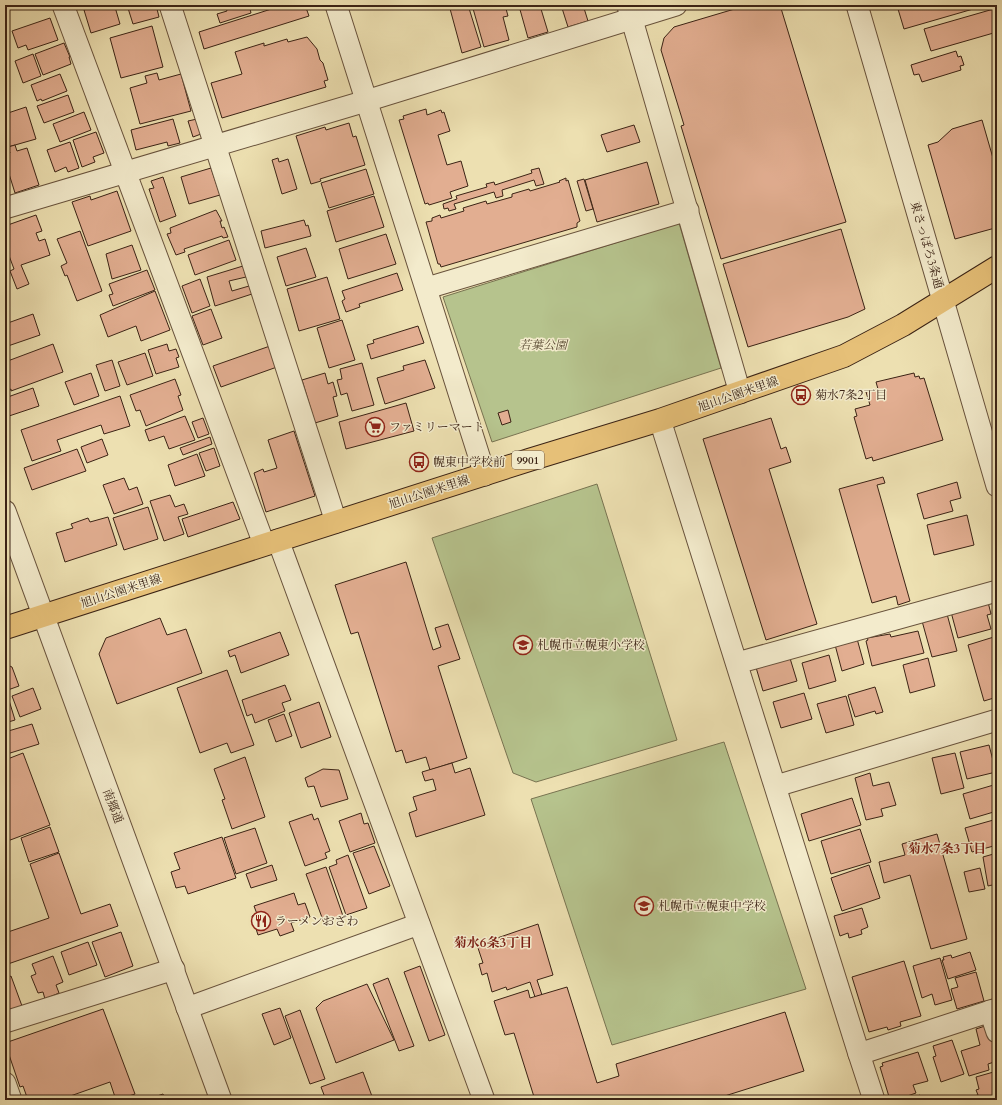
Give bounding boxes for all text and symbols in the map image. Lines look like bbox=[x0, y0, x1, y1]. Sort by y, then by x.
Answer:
street label: 東さっぽろ3条通 bbox=[907, 199, 947, 291]
park label: 若葉公園 bbox=[519, 337, 569, 353]
street label: 旭山公園米里線 bbox=[696, 373, 780, 415]
bus stop icon: 菊水7条2丁目 bbox=[790, 384, 812, 406]
place label: 菊水7条2丁目 bbox=[815, 387, 887, 403]
supermarket icon: ファミリーマート bbox=[364, 416, 386, 438]
place label: ファミリーマート bbox=[389, 419, 485, 435]
bus stop icon: 幌東中学校前 bbox=[408, 451, 430, 473]
road number: 9901 bbox=[512, 451, 544, 469]
place label: 幌東中学校前 bbox=[433, 454, 505, 470]
street label: 旭山公園米里線 bbox=[387, 471, 471, 513]
street label: 旭山公園米里線 bbox=[79, 570, 163, 612]
school or university icon: 札幌市立幌東小学校 bbox=[512, 634, 534, 656]
place label: 札幌市立幌東小学校 bbox=[537, 637, 645, 653]
street label: 南郷通 bbox=[99, 786, 127, 826]
district label: 菊水7条3丁目 bbox=[908, 840, 986, 858]
school or university icon: 札幌市立幌東中学校 bbox=[633, 895, 655, 917]
place label: 札幌市立幌東中学校 bbox=[658, 898, 766, 914]
restaurant icon: ラーメンおざわ bbox=[250, 910, 272, 932]
place label: ラーメンおざわ bbox=[275, 913, 358, 929]
district label: 菊水6条3丁目 bbox=[454, 934, 532, 952]

